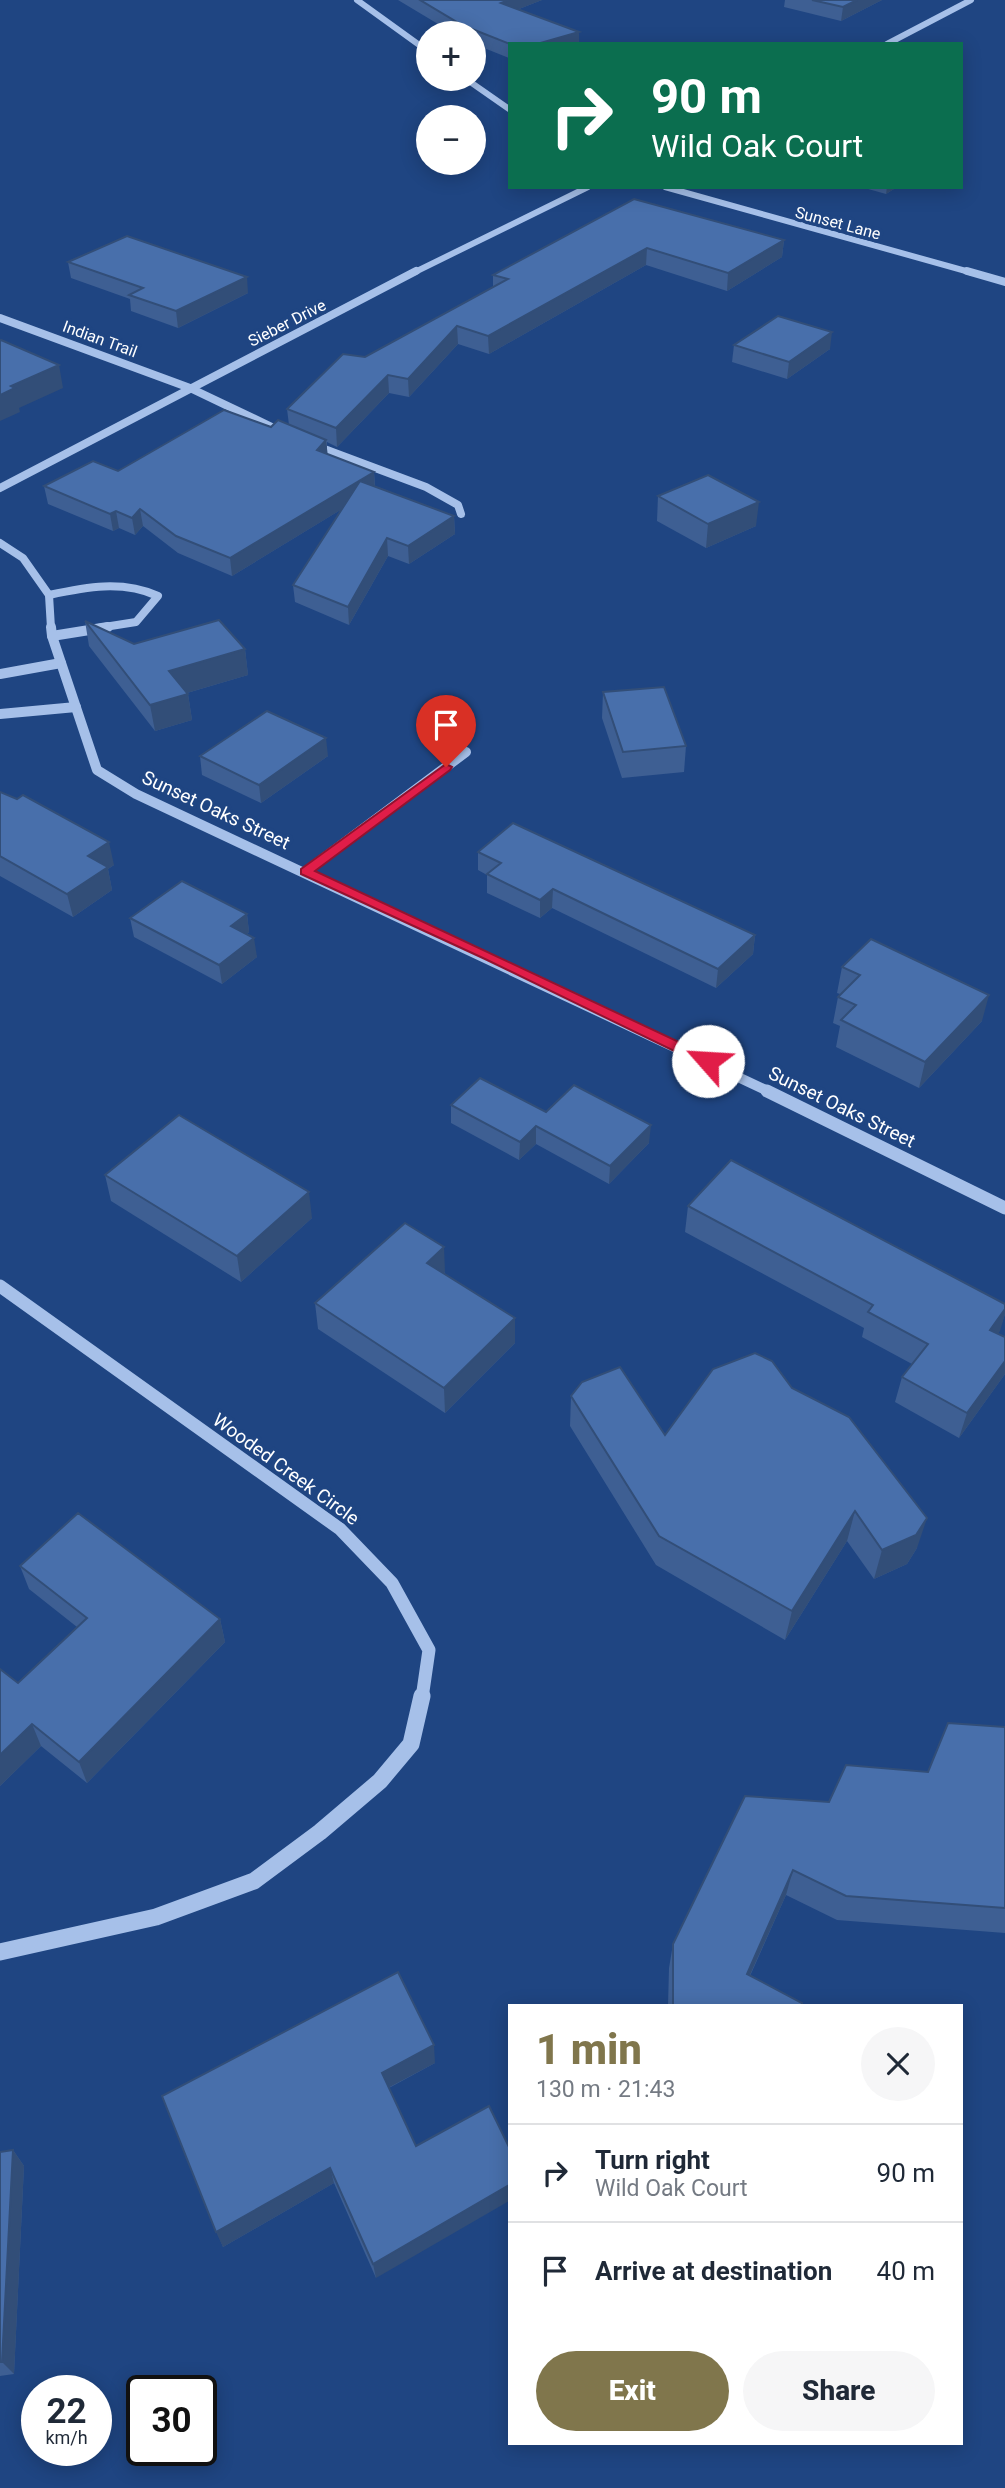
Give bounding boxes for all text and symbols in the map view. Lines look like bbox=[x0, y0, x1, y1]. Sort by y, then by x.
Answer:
map controls bbox=[416, 21, 486, 175]
button: + bbox=[416, 21, 486, 91]
text: 90 m bbox=[651, 68, 762, 125]
icon: right bbox=[536, 70, 627, 161]
button: − bbox=[416, 105, 486, 175]
text: Wild Oak Court bbox=[651, 127, 863, 165]
street label: Sunset Lane bbox=[793, 202, 883, 244]
street label: Sieber Drive bbox=[245, 295, 329, 351]
street label: Indian Trail bbox=[60, 317, 140, 361]
pin bbox=[416, 695, 476, 767]
icon: arrive bbox=[427, 706, 465, 744]
street label: Sunset Oaks Street bbox=[138, 766, 294, 854]
position arrow bbox=[671, 1024, 745, 1098]
street label: Sunset Oaks Street bbox=[765, 1061, 919, 1153]
street label: Wooded Creek Circle bbox=[208, 1408, 364, 1530]
text: 1 min bbox=[536, 2025, 642, 2074]
button: close bbox=[861, 2027, 935, 2101]
text: 130 m · 21:43 bbox=[536, 2076, 675, 2103]
text: Turn right bbox=[595, 2145, 710, 2175]
icon: right bbox=[536, 2154, 574, 2192]
text: 90 m bbox=[877, 2158, 935, 2188]
text: Wild Oak Court bbox=[595, 2175, 748, 2202]
icon: arrive bbox=[536, 2252, 574, 2290]
text: Arrive at destination bbox=[595, 2256, 832, 2286]
text: 40 m bbox=[877, 2256, 935, 2286]
button: Exit bbox=[536, 2351, 729, 2431]
button: Share bbox=[743, 2351, 935, 2431]
speed limit sign: 30 bbox=[126, 2375, 217, 2466]
text: 22 bbox=[46, 2391, 87, 2432]
text: km/h bbox=[45, 2427, 88, 2448]

